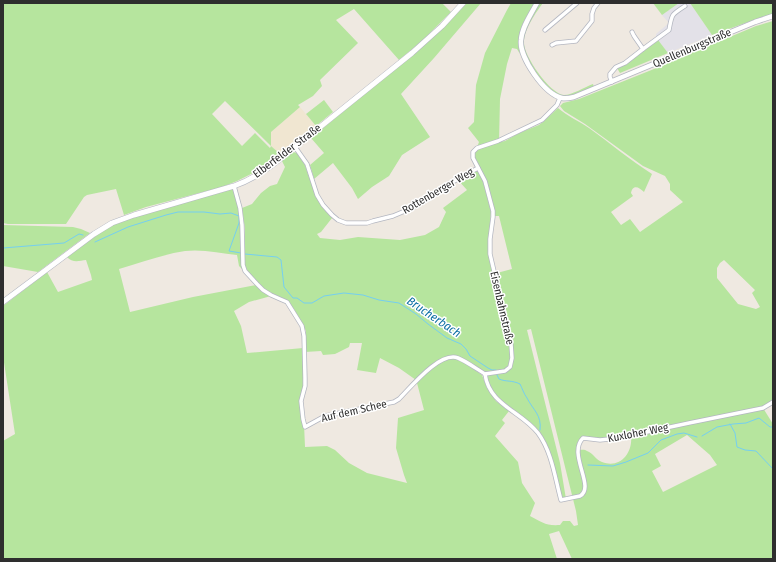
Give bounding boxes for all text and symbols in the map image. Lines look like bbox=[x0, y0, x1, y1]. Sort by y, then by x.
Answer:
street label: Quellenburgstraße bbox=[651, 26, 733, 70]
street label: Elberfelder Straße bbox=[250, 121, 324, 181]
street label: Rottenberger Weg bbox=[400, 165, 477, 217]
street label: Eisenbahnstraße bbox=[487, 270, 517, 346]
water label: Brucherbach bbox=[404, 294, 464, 340]
street label: Auf dem Schee bbox=[320, 397, 388, 425]
street label: Kuxloher Weg bbox=[607, 421, 670, 445]

